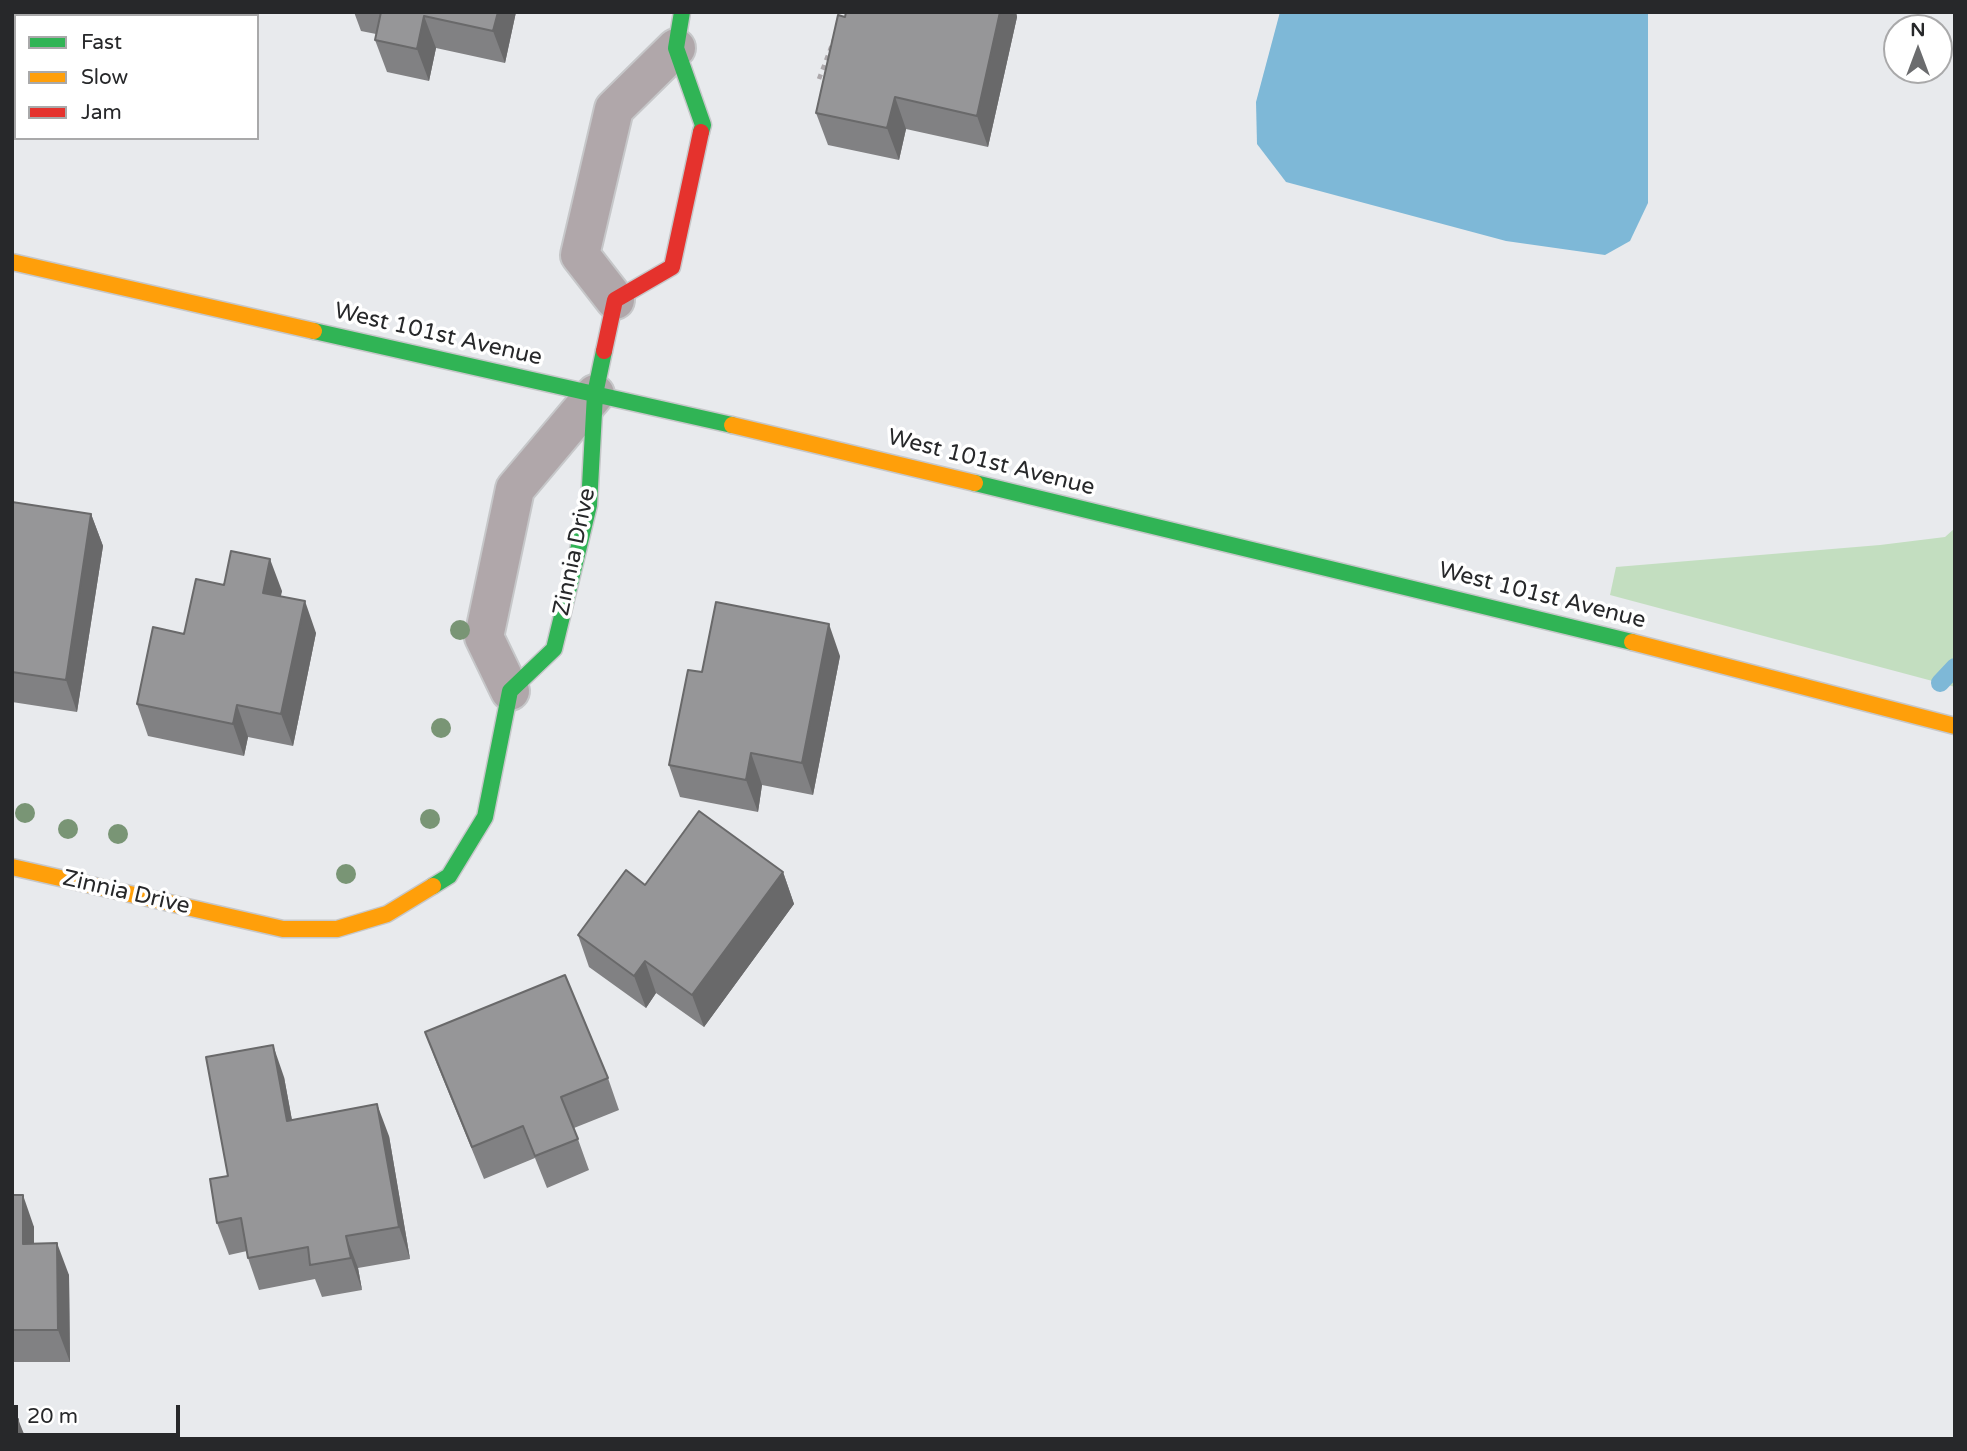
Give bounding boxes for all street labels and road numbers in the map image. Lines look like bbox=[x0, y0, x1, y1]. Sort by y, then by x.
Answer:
street label: West 101st Avenue bbox=[331, 298, 545, 372]
street label: West 101st Avenue bbox=[885, 424, 1097, 502]
street label: Zinnia Drive bbox=[548, 486, 602, 618]
street label: West 101st Avenue bbox=[1436, 557, 1648, 635]
street label: Zinnia Drive bbox=[60, 865, 192, 921]

